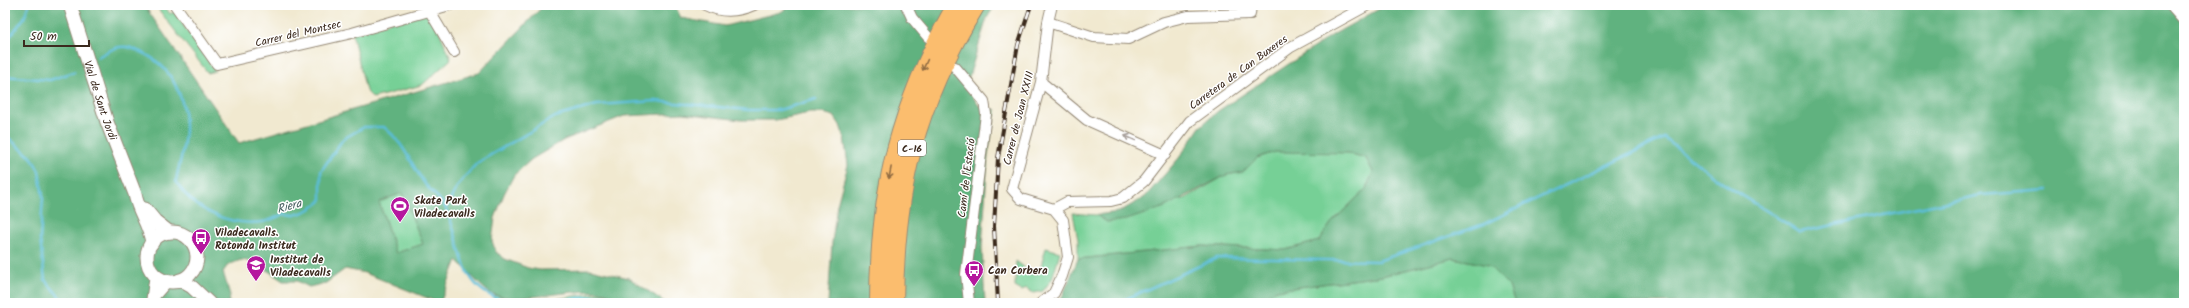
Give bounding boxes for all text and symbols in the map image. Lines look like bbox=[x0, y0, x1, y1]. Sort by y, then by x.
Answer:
street label: Carrer del Montsec bbox=[253, 15, 343, 53]
scale bar bbox=[24, 22, 89, 48]
text: 50 m bbox=[30, 27, 57, 46]
street label: Carretera de Can Buxeres bbox=[1185, 31, 1292, 115]
street label: Vial de Sant Jordi bbox=[78, 58, 121, 144]
one-way arrow bbox=[921, 58, 928, 70]
street label: Carrer de Joan XXIII bbox=[999, 69, 1039, 167]
one-way arrow bbox=[1124, 134, 1136, 141]
street label: Camí de l'Estació bbox=[953, 136, 981, 219]
road number: C-16 bbox=[898, 140, 926, 156]
one-way arrow bbox=[885, 166, 893, 179]
place label: Skate Park Viladecavalls bbox=[414, 192, 476, 223]
water label: Riera bbox=[275, 194, 305, 219]
sports icon: Skate Park Viladecavalls bbox=[389, 195, 411, 223]
place label: Viladecavalls. Rotonda Institut bbox=[215, 224, 297, 255]
bus stop icon: Viladecavalls. Rotonda Institut bbox=[190, 227, 212, 255]
place label: Institut de Viladecavalls bbox=[270, 251, 332, 282]
school or university icon: Institut de Viladecavalls bbox=[245, 254, 267, 282]
bus stop icon: Can Corbera bbox=[963, 259, 985, 287]
place label: Can Corbera bbox=[988, 262, 1048, 280]

